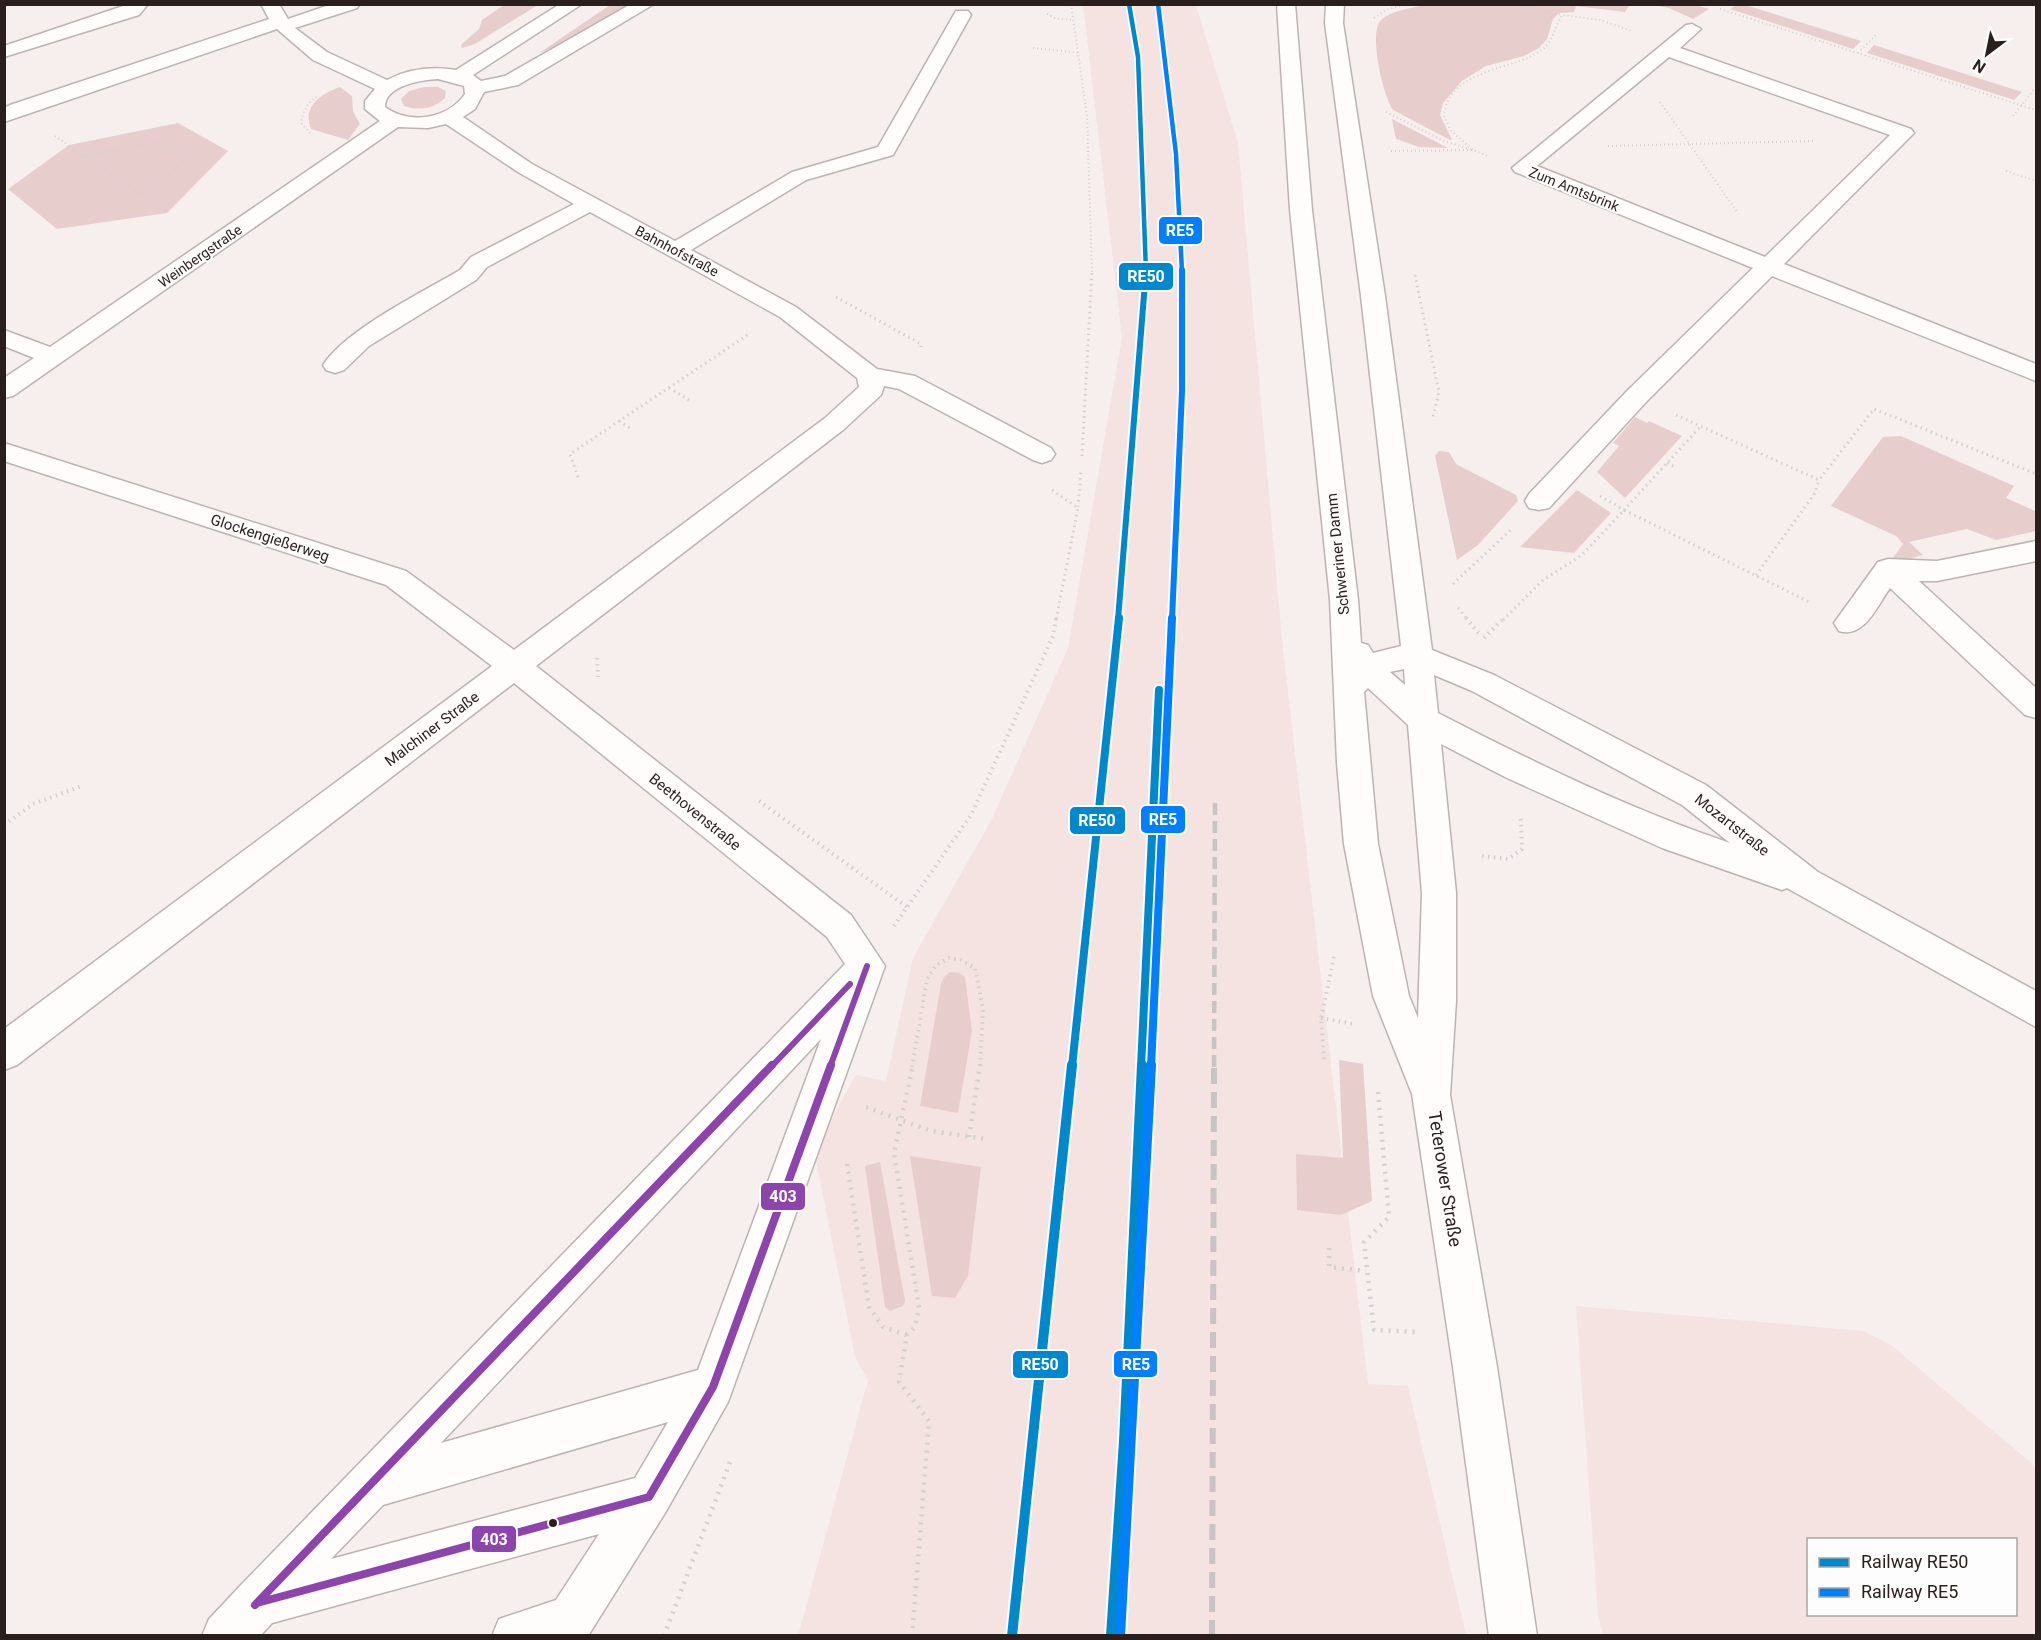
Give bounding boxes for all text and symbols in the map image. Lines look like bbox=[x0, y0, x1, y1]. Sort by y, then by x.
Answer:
north arrow bbox=[1957, 24, 2017, 84]
text: N bbox=[1969, 55, 1989, 77]
street label: Zum Amtsbrink bbox=[1527, 164, 1622, 215]
line badge: RE5 bbox=[1158, 216, 1203, 245]
street label: Weinbergstraße bbox=[155, 221, 245, 291]
text: RE5 bbox=[1166, 221, 1194, 240]
street label: Bahnhofstraße bbox=[633, 222, 721, 280]
line badge: RE50 bbox=[1118, 262, 1174, 291]
text: RE50 bbox=[1127, 267, 1165, 286]
street label: Schweriner Damm bbox=[1323, 492, 1353, 616]
street label: Glockengießerweg bbox=[208, 510, 332, 566]
street label: Malchiner Straße bbox=[381, 688, 483, 770]
street label: Beethovenstraße bbox=[646, 770, 745, 855]
street label: Mozartstraße bbox=[1691, 790, 1773, 860]
line badge: RE5 bbox=[1140, 805, 1186, 834]
line badge: RE50 bbox=[1069, 806, 1126, 835]
text: RE5 bbox=[1149, 810, 1177, 829]
text: RE50 bbox=[1078, 811, 1116, 830]
street label: Teterower Straße bbox=[1424, 1110, 1467, 1248]
line badge: 403 bbox=[760, 1182, 806, 1211]
text: 403 bbox=[769, 1187, 797, 1206]
line badge: RE50 bbox=[1012, 1350, 1069, 1379]
line badge: RE5 bbox=[1113, 1350, 1158, 1378]
text: RE50 bbox=[1021, 1355, 1059, 1374]
text: RE5 bbox=[1122, 1355, 1150, 1374]
unlabelled marker bbox=[547, 1517, 559, 1529]
line badge: 403 bbox=[471, 1525, 517, 1553]
text: 403 bbox=[480, 1530, 508, 1549]
legend bbox=[1807, 1538, 2017, 1616]
text: Railway RE50 bbox=[1861, 1551, 1968, 1572]
text: Railway RE5 bbox=[1861, 1581, 1958, 1602]

